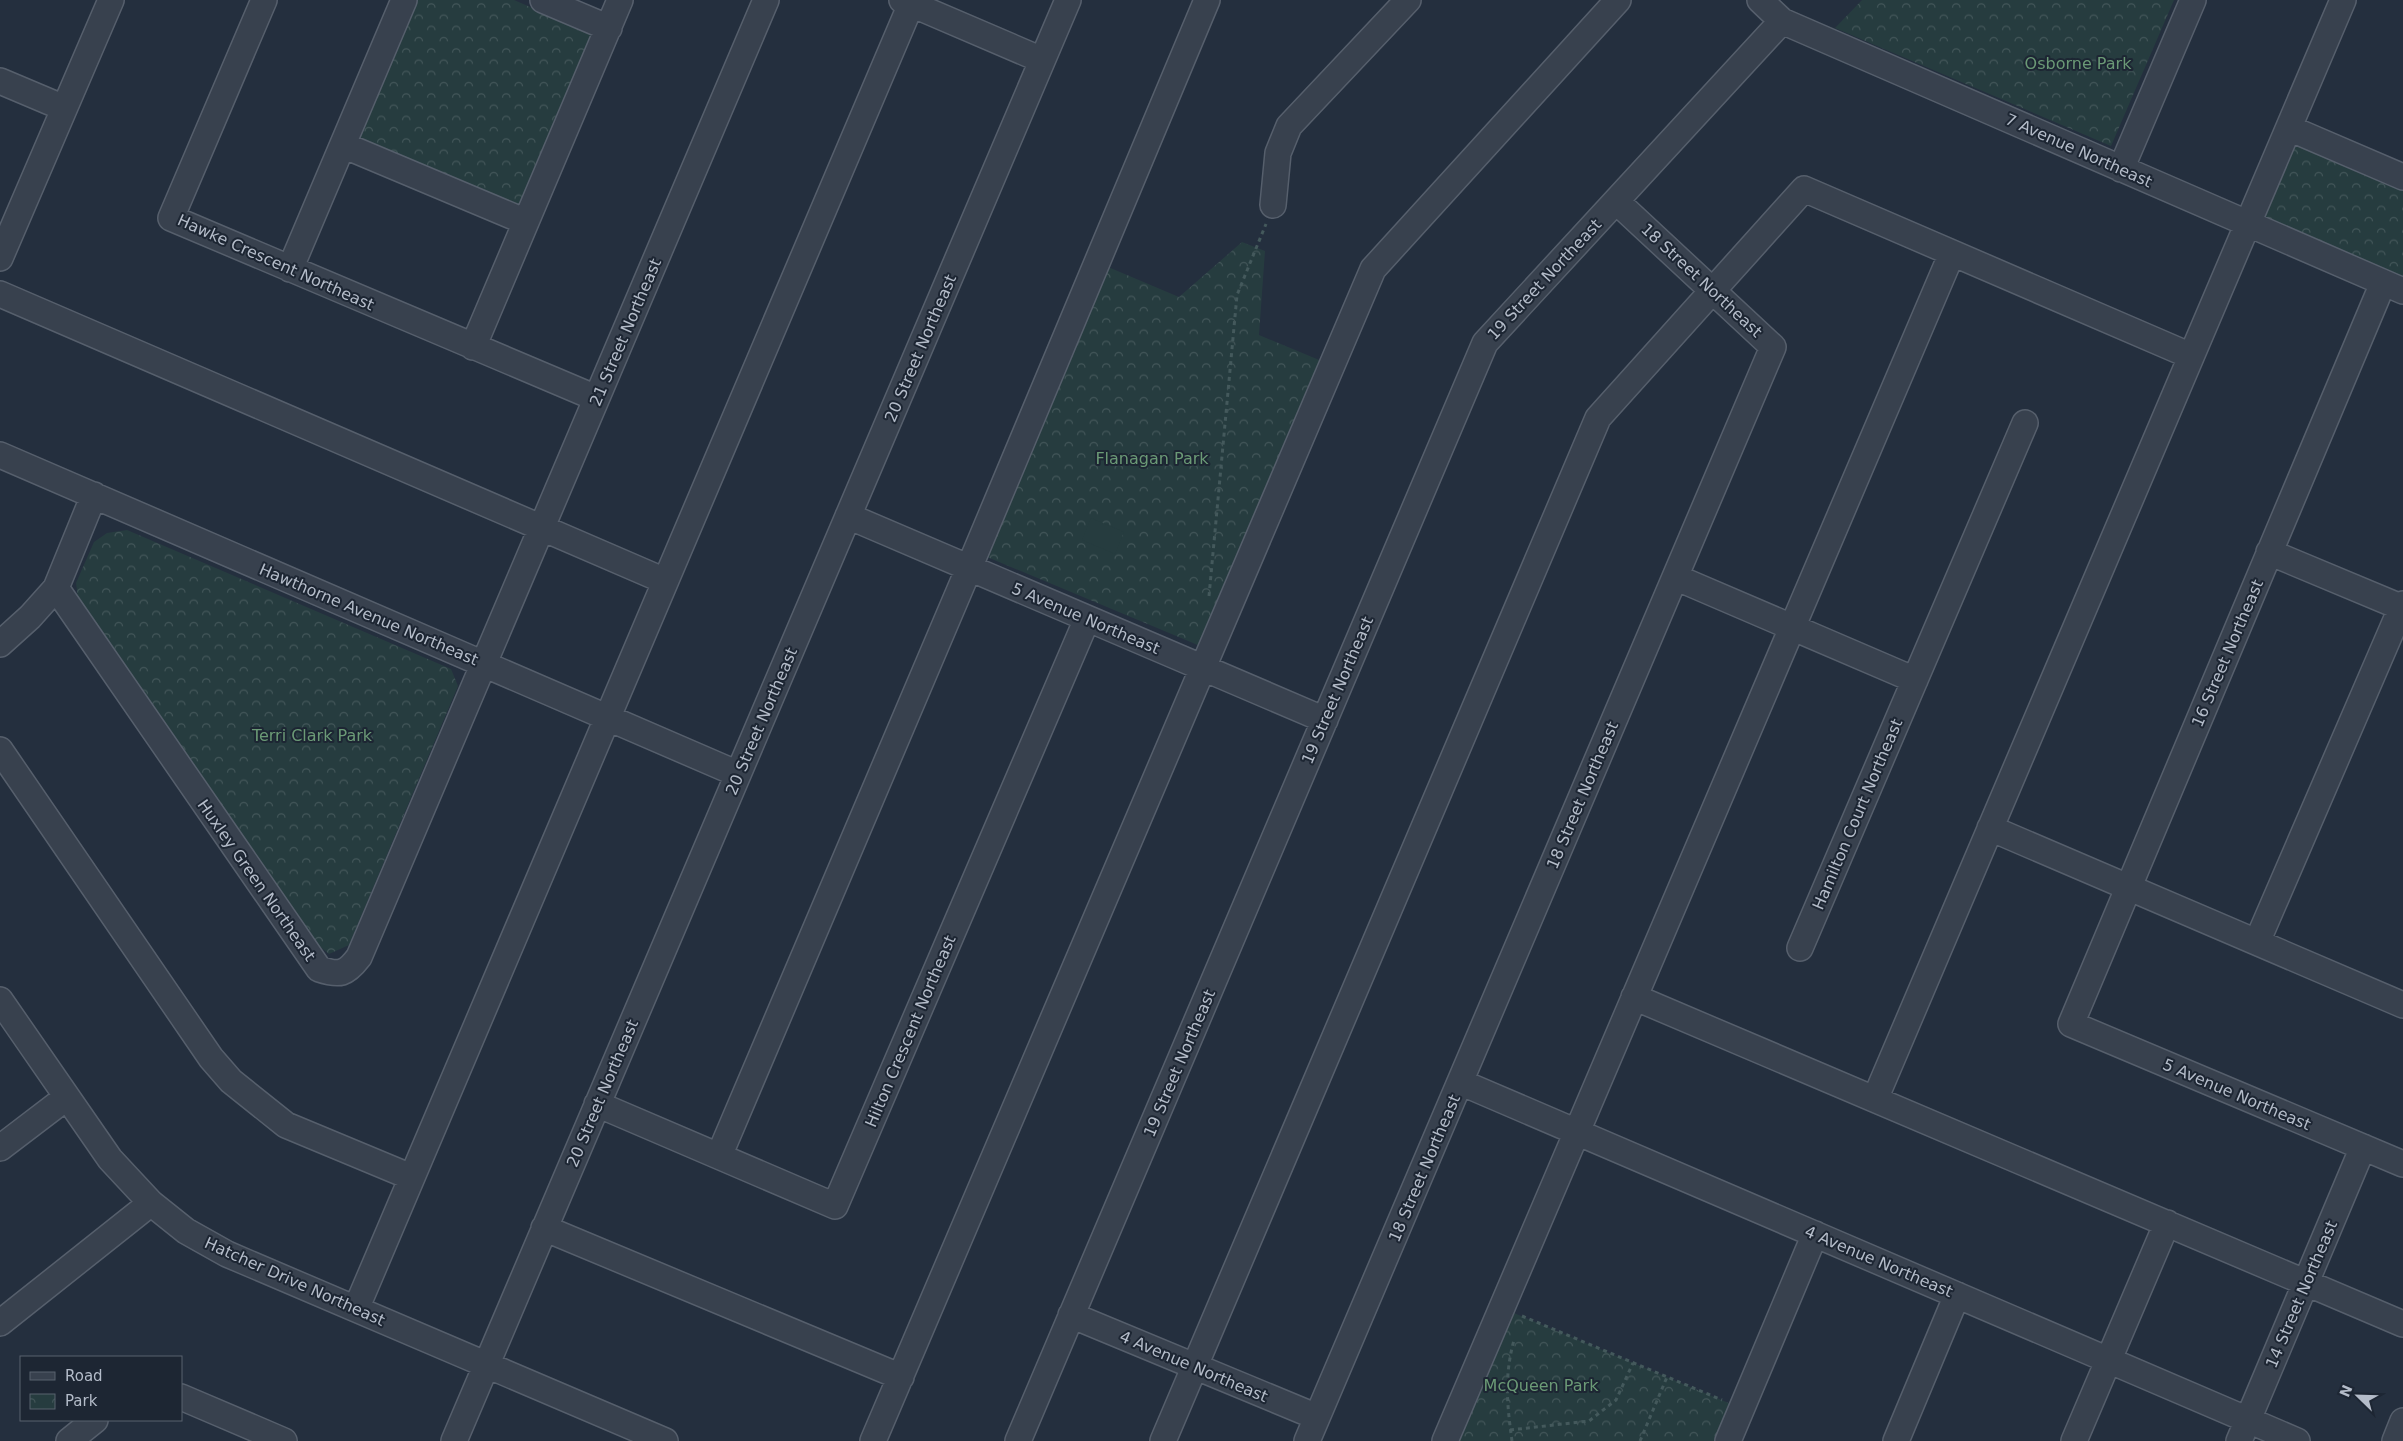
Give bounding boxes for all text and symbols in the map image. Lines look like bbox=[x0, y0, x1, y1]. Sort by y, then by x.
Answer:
park label: Osborne Park bbox=[2025, 54, 2132, 73]
street label: 7 Avenue Northeast bbox=[2002, 109, 2155, 191]
street label: Hawke Crescent Northeast bbox=[175, 210, 377, 315]
street label: 19 Street Northeast bbox=[1483, 215, 1605, 344]
street label: 18 Street Northeast bbox=[1637, 219, 1766, 341]
street label: 21 Street Northeast bbox=[586, 256, 665, 409]
street label: 20 Street Northeast bbox=[881, 272, 960, 425]
park label: Flanagan Park bbox=[1095, 449, 1209, 468]
street label: Hawthorne Avenue Northeast bbox=[256, 560, 481, 669]
street label: 16 Street Northeast bbox=[2188, 577, 2267, 730]
street label: 5 Avenue Northeast bbox=[1009, 579, 1163, 658]
street label: 19 Street Northeast bbox=[1298, 614, 1377, 767]
street label: 20 Street Northeast bbox=[722, 645, 801, 798]
street label: Hamilton Court Northeast bbox=[1809, 716, 1906, 913]
street label: 18 Street Northeast bbox=[1543, 719, 1622, 872]
park label: Terri Clark Park bbox=[251, 726, 373, 745]
street label: Huxley Green Northeast bbox=[193, 796, 320, 965]
street label: Hilton Crescent Northeast bbox=[861, 932, 960, 1130]
street label: 19 Street Northeast bbox=[1140, 987, 1219, 1140]
street label: 20 Street Northeast bbox=[563, 1017, 642, 1170]
street label: 5 Avenue Northeast bbox=[2160, 1055, 2314, 1134]
street label: 18 Street Northeast bbox=[1385, 1092, 1464, 1245]
street label: 14 Street Northeast bbox=[2262, 1218, 2341, 1371]
street label: 4 Avenue Northeast bbox=[1802, 1222, 1956, 1301]
street label: Hatcher Drive Northeast bbox=[202, 1233, 388, 1330]
street label: 4 Avenue Northeast bbox=[1117, 1327, 1271, 1406]
legend bbox=[20, 1356, 182, 1421]
text: Road bbox=[65, 1367, 103, 1385]
north arrow bbox=[2333, 1371, 2383, 1421]
park label: McQueen Park bbox=[1484, 1376, 1599, 1395]
text: N bbox=[2336, 1382, 2356, 1399]
text: Park bbox=[65, 1392, 98, 1410]

